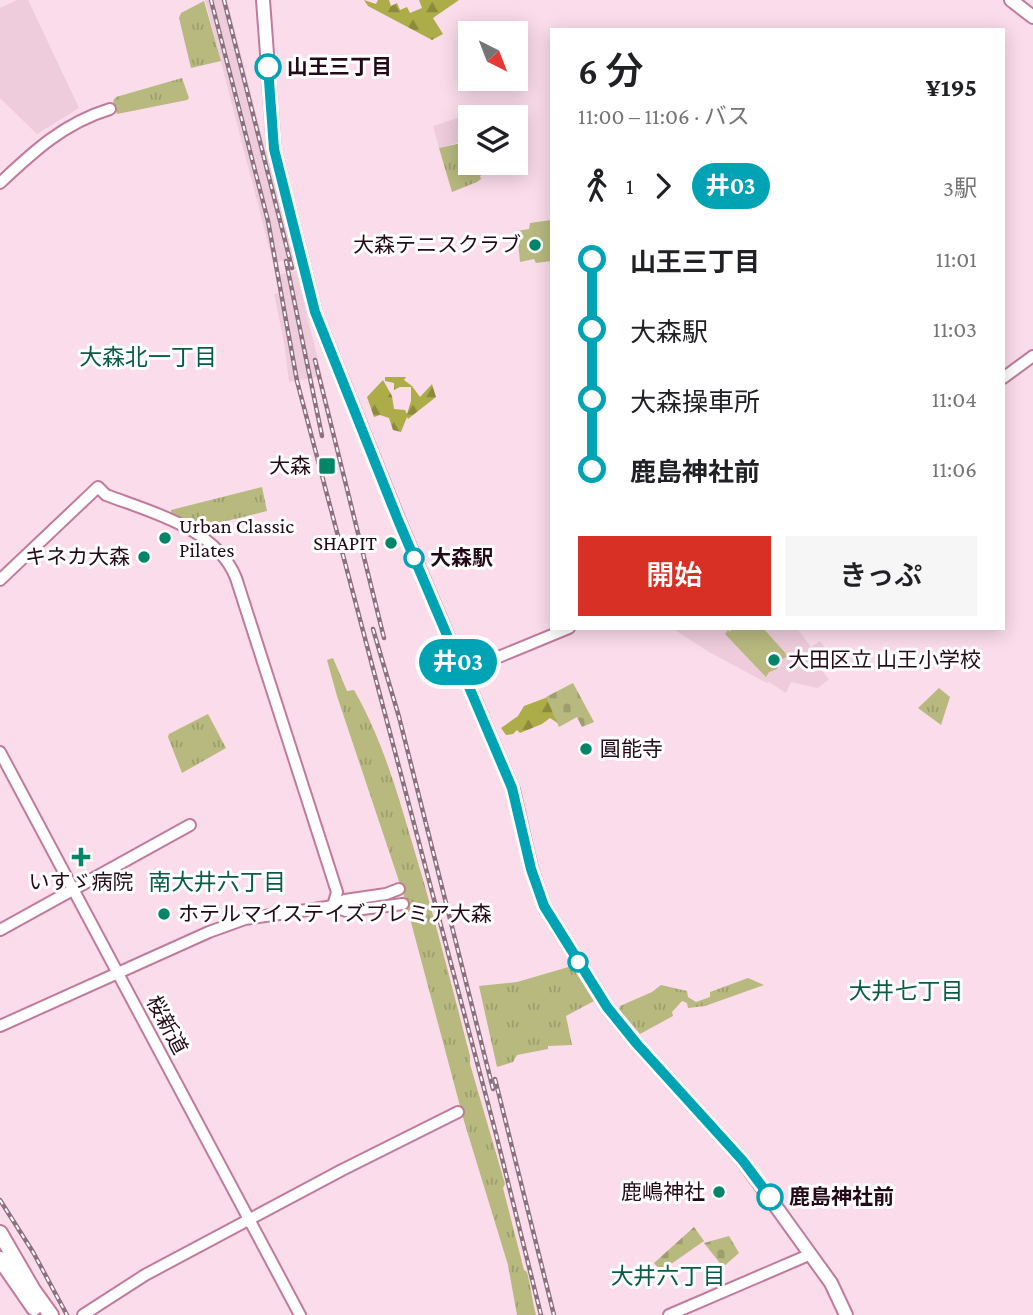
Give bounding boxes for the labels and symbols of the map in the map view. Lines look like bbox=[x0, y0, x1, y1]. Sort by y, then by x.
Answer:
north arrow bbox=[458, 21, 528, 91]
marker: 山王三丁目 bbox=[255, 54, 281, 80]
place label: 山王三丁目 bbox=[287, 55, 392, 79]
place label: 大森テニスクラブ bbox=[353, 233, 521, 257]
marker: 大森テニスクラブ bbox=[527, 237, 543, 253]
district label: 大森北一丁目 bbox=[79, 344, 217, 370]
place label: 大森 bbox=[269, 454, 311, 478]
marker: 大森 bbox=[317, 456, 337, 476]
place label: Urban Classic Pilates bbox=[179, 514, 294, 562]
marker: Urban Classic Pilates bbox=[157, 530, 173, 546]
place label: SHAPIT bbox=[313, 531, 378, 555]
marker: SHAPIT bbox=[383, 535, 399, 551]
place label: キネカ大森 bbox=[25, 545, 130, 569]
place label: 大森駅 bbox=[430, 546, 493, 570]
marker: 大森駅 bbox=[404, 548, 424, 568]
marker: キネカ大森 bbox=[136, 549, 152, 565]
line badge: 井03 bbox=[418, 639, 498, 685]
place label: 大田区立 山王小学校 bbox=[788, 648, 981, 672]
marker: 大田区立 山王小学校 bbox=[766, 652, 782, 668]
place label: 圓能寺 bbox=[600, 737, 663, 761]
marker: 圓能寺 bbox=[578, 741, 594, 757]
marker: いすゞ病院 bbox=[71, 847, 91, 867]
district label: 南大井六丁目 bbox=[148, 869, 286, 895]
place label: いすゞ病院 bbox=[29, 870, 134, 894]
place label: ホテルマイステイズプレミア大森 bbox=[178, 902, 492, 926]
marker: ホテルマイステイズプレミア大森 bbox=[156, 906, 172, 922]
unlabelled marker bbox=[568, 952, 588, 972]
district label: 大井七丁目 bbox=[849, 978, 964, 1004]
street label: 桜新道 bbox=[142, 992, 192, 1058]
place label: 鹿嶋神社 bbox=[621, 1180, 705, 1204]
marker: 鹿嶋神社 bbox=[711, 1184, 727, 1200]
marker: 鹿島神社前 bbox=[757, 1184, 783, 1210]
place label: 鹿島神社前 bbox=[789, 1185, 894, 1209]
district label: 大井六丁目 bbox=[611, 1263, 726, 1289]

